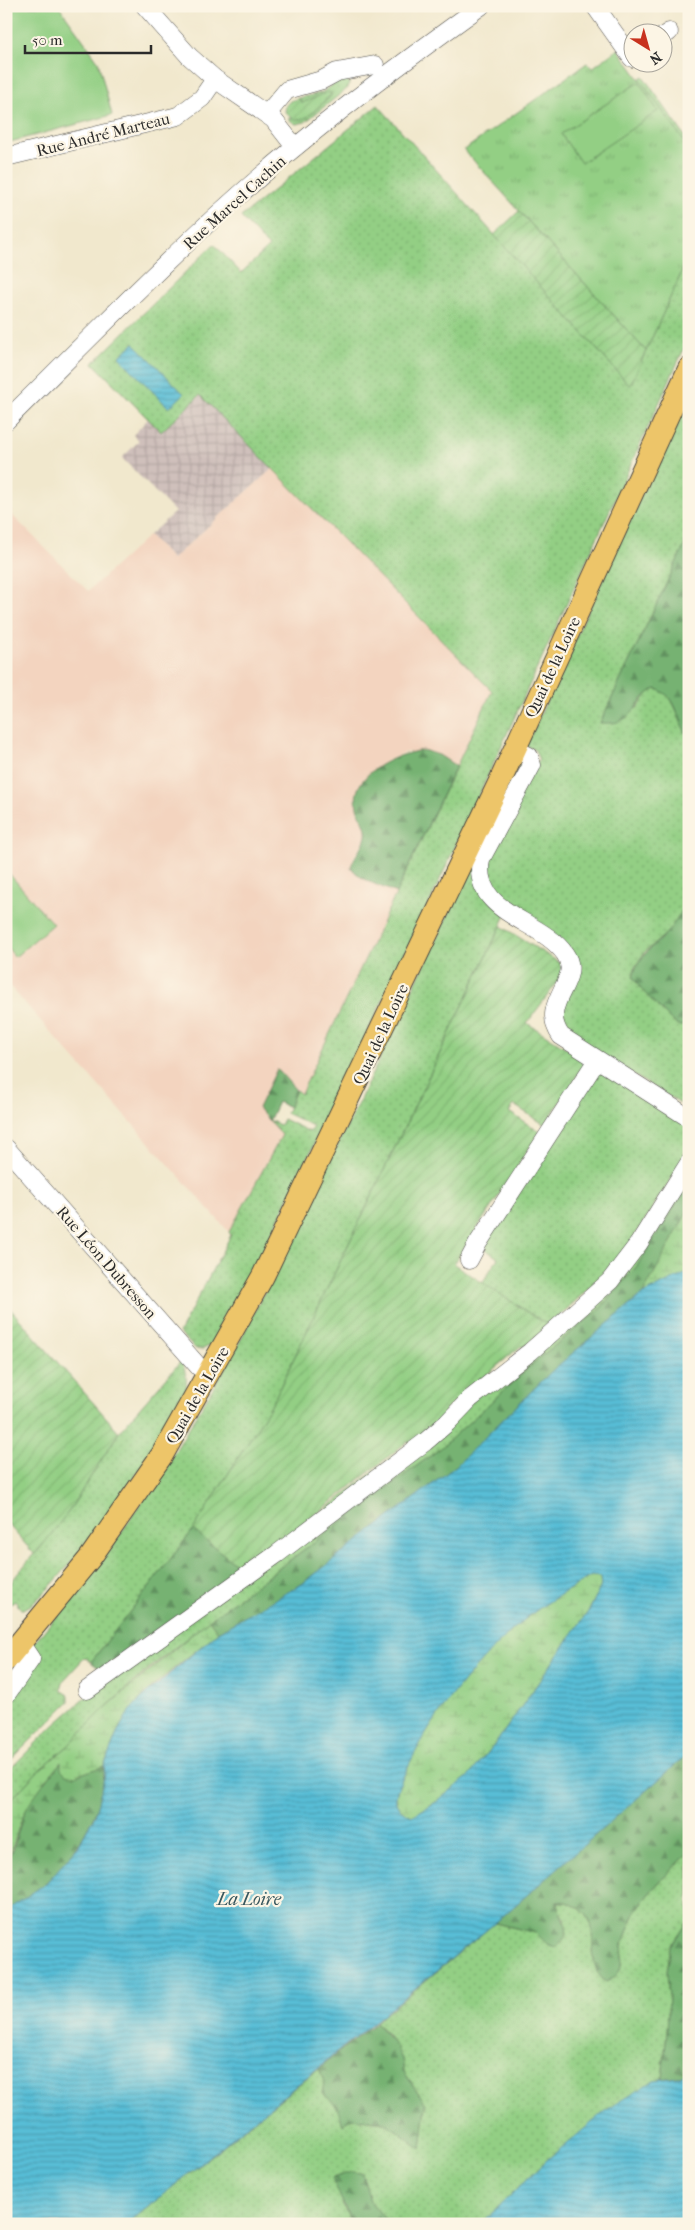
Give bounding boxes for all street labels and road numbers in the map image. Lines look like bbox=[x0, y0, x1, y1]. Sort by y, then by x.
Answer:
street label: Rue André Marteau bbox=[34, 109, 172, 160]
street label: Rue Marcel Cachin bbox=[179, 151, 290, 253]
street label: Quai de la Loire bbox=[521, 614, 584, 721]
street label: Quai de la Loire bbox=[349, 981, 412, 1088]
street label: Rue Léon Dubresson bbox=[52, 1202, 161, 1323]
street label: Quai de la Loire bbox=[162, 1343, 233, 1447]

